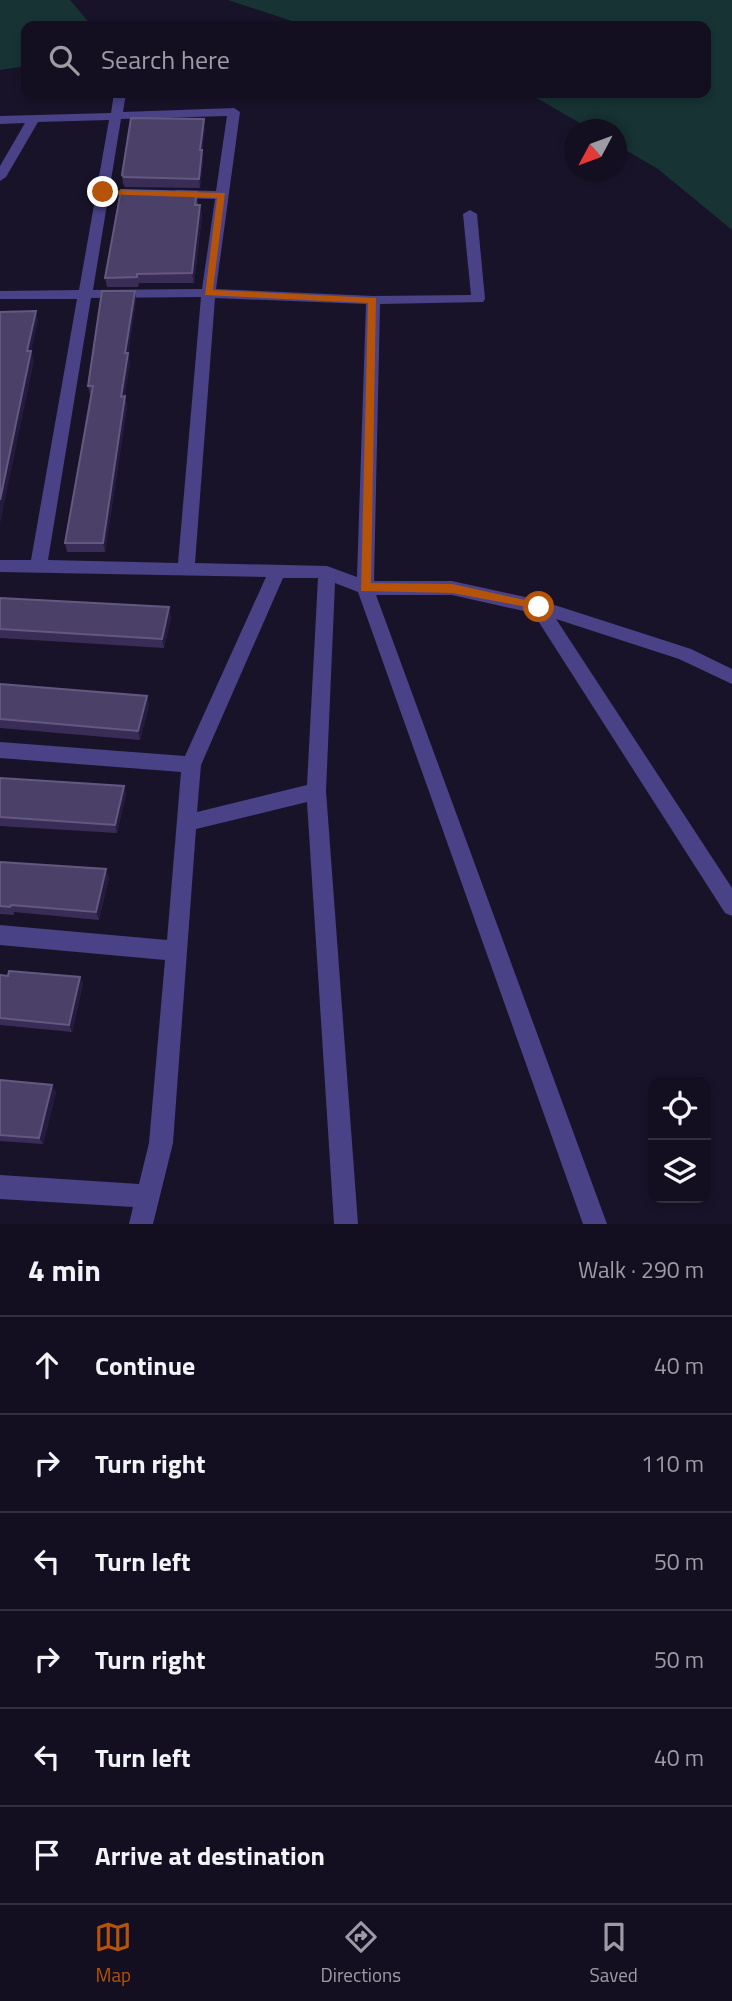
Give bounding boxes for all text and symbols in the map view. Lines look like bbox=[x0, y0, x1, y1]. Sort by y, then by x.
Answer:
search box bbox=[21, 21, 711, 98]
text: Search here bbox=[101, 40, 230, 79]
icon: search bbox=[45, 41, 83, 79]
north arrow bbox=[564, 119, 627, 182]
route end bbox=[87, 176, 118, 207]
route start bbox=[523, 591, 554, 622]
map controls bbox=[648, 1077, 711, 1203]
button: locate bbox=[648, 1077, 711, 1140]
button: layers bbox=[648, 1140, 711, 1203]
text: 4 min bbox=[28, 1247, 101, 1293]
text: Walk · 290 m bbox=[578, 1252, 704, 1287]
icon: ahead bbox=[28, 1346, 66, 1384]
text: Continue bbox=[95, 1346, 195, 1385]
text: 40 m bbox=[654, 1348, 704, 1383]
icon: right bbox=[28, 1444, 66, 1482]
text: Turn right bbox=[95, 1444, 206, 1483]
text: 110 m bbox=[641, 1446, 704, 1481]
icon: left bbox=[28, 1542, 66, 1580]
text: Turn left bbox=[95, 1542, 190, 1581]
text: 50 m bbox=[654, 1544, 704, 1579]
icon: right bbox=[28, 1640, 66, 1678]
text: Turn right bbox=[95, 1640, 206, 1679]
text: 50 m bbox=[654, 1642, 704, 1677]
icon: left bbox=[28, 1738, 66, 1776]
text: Turn left bbox=[95, 1738, 190, 1777]
text: 40 m bbox=[654, 1740, 704, 1775]
icon: arrive bbox=[28, 1836, 66, 1874]
text: Arrive at destination bbox=[95, 1836, 325, 1875]
tab: Map bbox=[94, 1918, 132, 1989]
tab: Directions bbox=[321, 1918, 401, 1989]
tab: Saved bbox=[589, 1918, 638, 1989]

